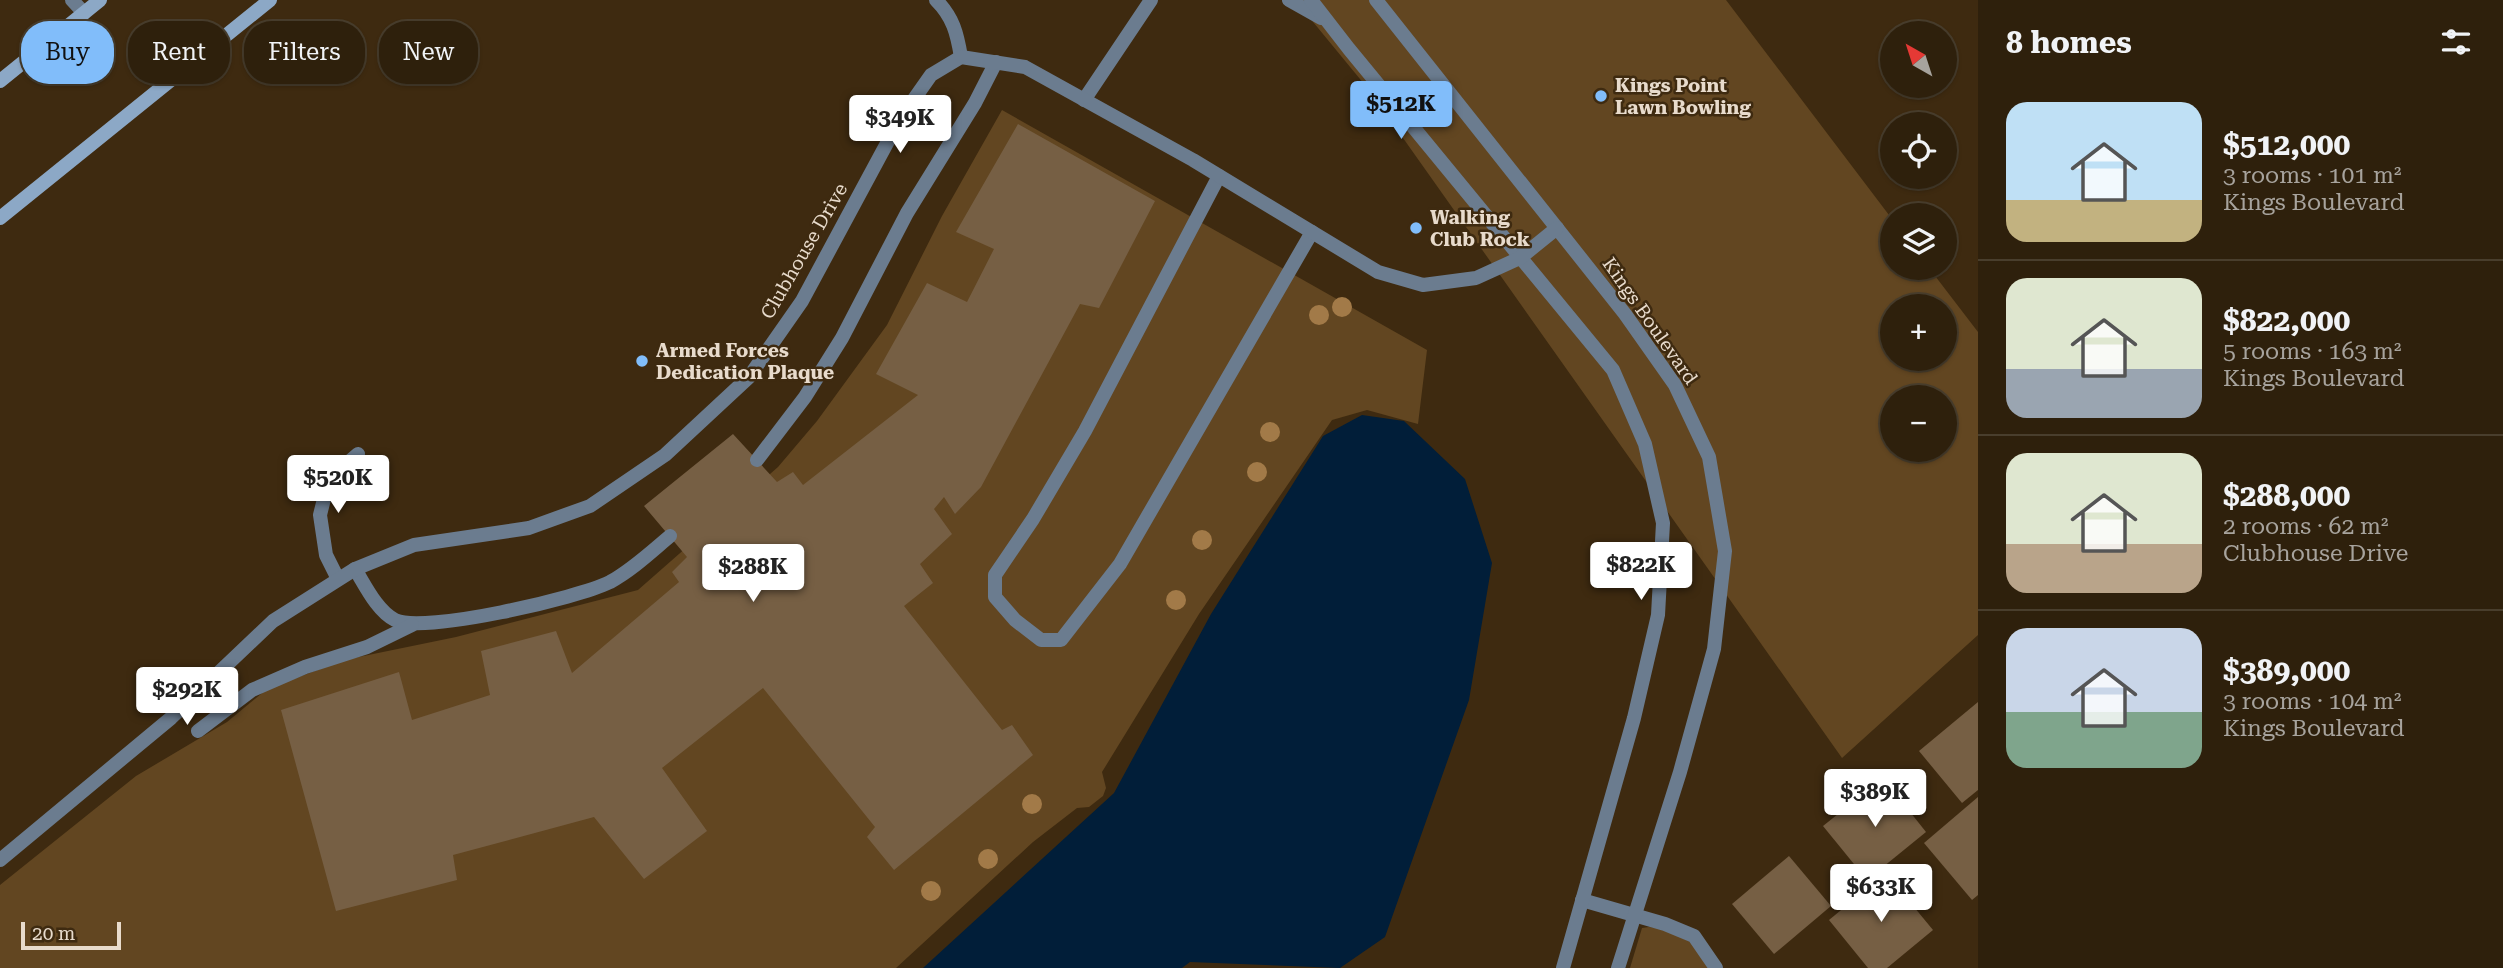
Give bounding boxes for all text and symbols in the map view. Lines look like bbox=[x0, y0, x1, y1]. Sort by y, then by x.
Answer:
chip: Buy bbox=[21, 21, 114, 84]
chip: Rent bbox=[128, 21, 230, 84]
chip: Filters bbox=[244, 21, 365, 84]
chip: New bbox=[379, 21, 478, 84]
north arrow bbox=[1880, 21, 1956, 98]
map controls bbox=[1880, 21, 1957, 462]
icon: filters bbox=[2437, 23, 2475, 61]
text: 8 homes bbox=[2006, 25, 2132, 60]
place label: Kings Point Lawn Bowling bbox=[1615, 74, 1751, 119]
pin: $512K bbox=[1352, 82, 1450, 141]
marker: Kings Point Lawn Bowling bbox=[1593, 88, 1609, 104]
text: $512K bbox=[1366, 90, 1436, 117]
pin: $349K bbox=[851, 96, 949, 155]
text: $349K bbox=[865, 104, 935, 131]
button: locate bbox=[1880, 112, 1957, 189]
text: $512,000 bbox=[2223, 127, 2350, 162]
icon: home bbox=[2062, 130, 2146, 214]
text: 3 rooms · 101 m² bbox=[2223, 162, 2401, 189]
street label: Clubhouse Drive bbox=[756, 179, 852, 323]
text: Kings Boulevard bbox=[2223, 189, 2404, 216]
button: layers bbox=[1880, 203, 1957, 280]
place label: Walking Club Rock bbox=[1430, 206, 1530, 251]
marker: Walking Club Rock bbox=[1408, 220, 1424, 236]
street label: Kings Boulevard bbox=[1598, 253, 1702, 389]
button: + bbox=[1880, 294, 1957, 371]
text: $822,000 bbox=[2223, 303, 2350, 338]
icon: home bbox=[2062, 306, 2146, 390]
text: 5 rooms · 163 m² bbox=[2223, 338, 2401, 365]
place label: Armed Forces Dedication Plaque bbox=[656, 339, 834, 384]
marker: Armed Forces Dedication Plaque bbox=[634, 353, 650, 369]
text: Kings Boulevard bbox=[2223, 365, 2404, 392]
button: − bbox=[1880, 385, 1957, 462]
pin: $520K bbox=[289, 456, 387, 515]
text: $520K bbox=[303, 464, 373, 491]
text: $288,000 bbox=[2223, 478, 2350, 513]
icon: home bbox=[2062, 481, 2146, 565]
text: 2 rooms · 62 m² bbox=[2223, 513, 2389, 540]
text: Clubhouse Drive bbox=[2223, 540, 2408, 567]
pin: $822K bbox=[1592, 542, 1690, 602]
pin: $288K bbox=[704, 544, 802, 604]
text: $822K bbox=[1606, 551, 1676, 578]
text: $288K bbox=[718, 553, 788, 580]
text: $389,000 bbox=[2223, 653, 2350, 688]
icon: home bbox=[2062, 656, 2146, 740]
pin: $292K bbox=[138, 668, 236, 727]
text: $292K bbox=[152, 676, 222, 703]
text: 3 rooms · 104 m² bbox=[2223, 688, 2401, 715]
text: Kings Boulevard bbox=[2223, 715, 2404, 742]
pin: $389K bbox=[1826, 770, 1924, 829]
text: $389K bbox=[1840, 778, 1910, 805]
pin: $633K bbox=[1832, 864, 1930, 924]
text: $633K bbox=[1846, 873, 1916, 900]
scale bar bbox=[21, 919, 121, 951]
text: 20 m bbox=[32, 922, 75, 945]

